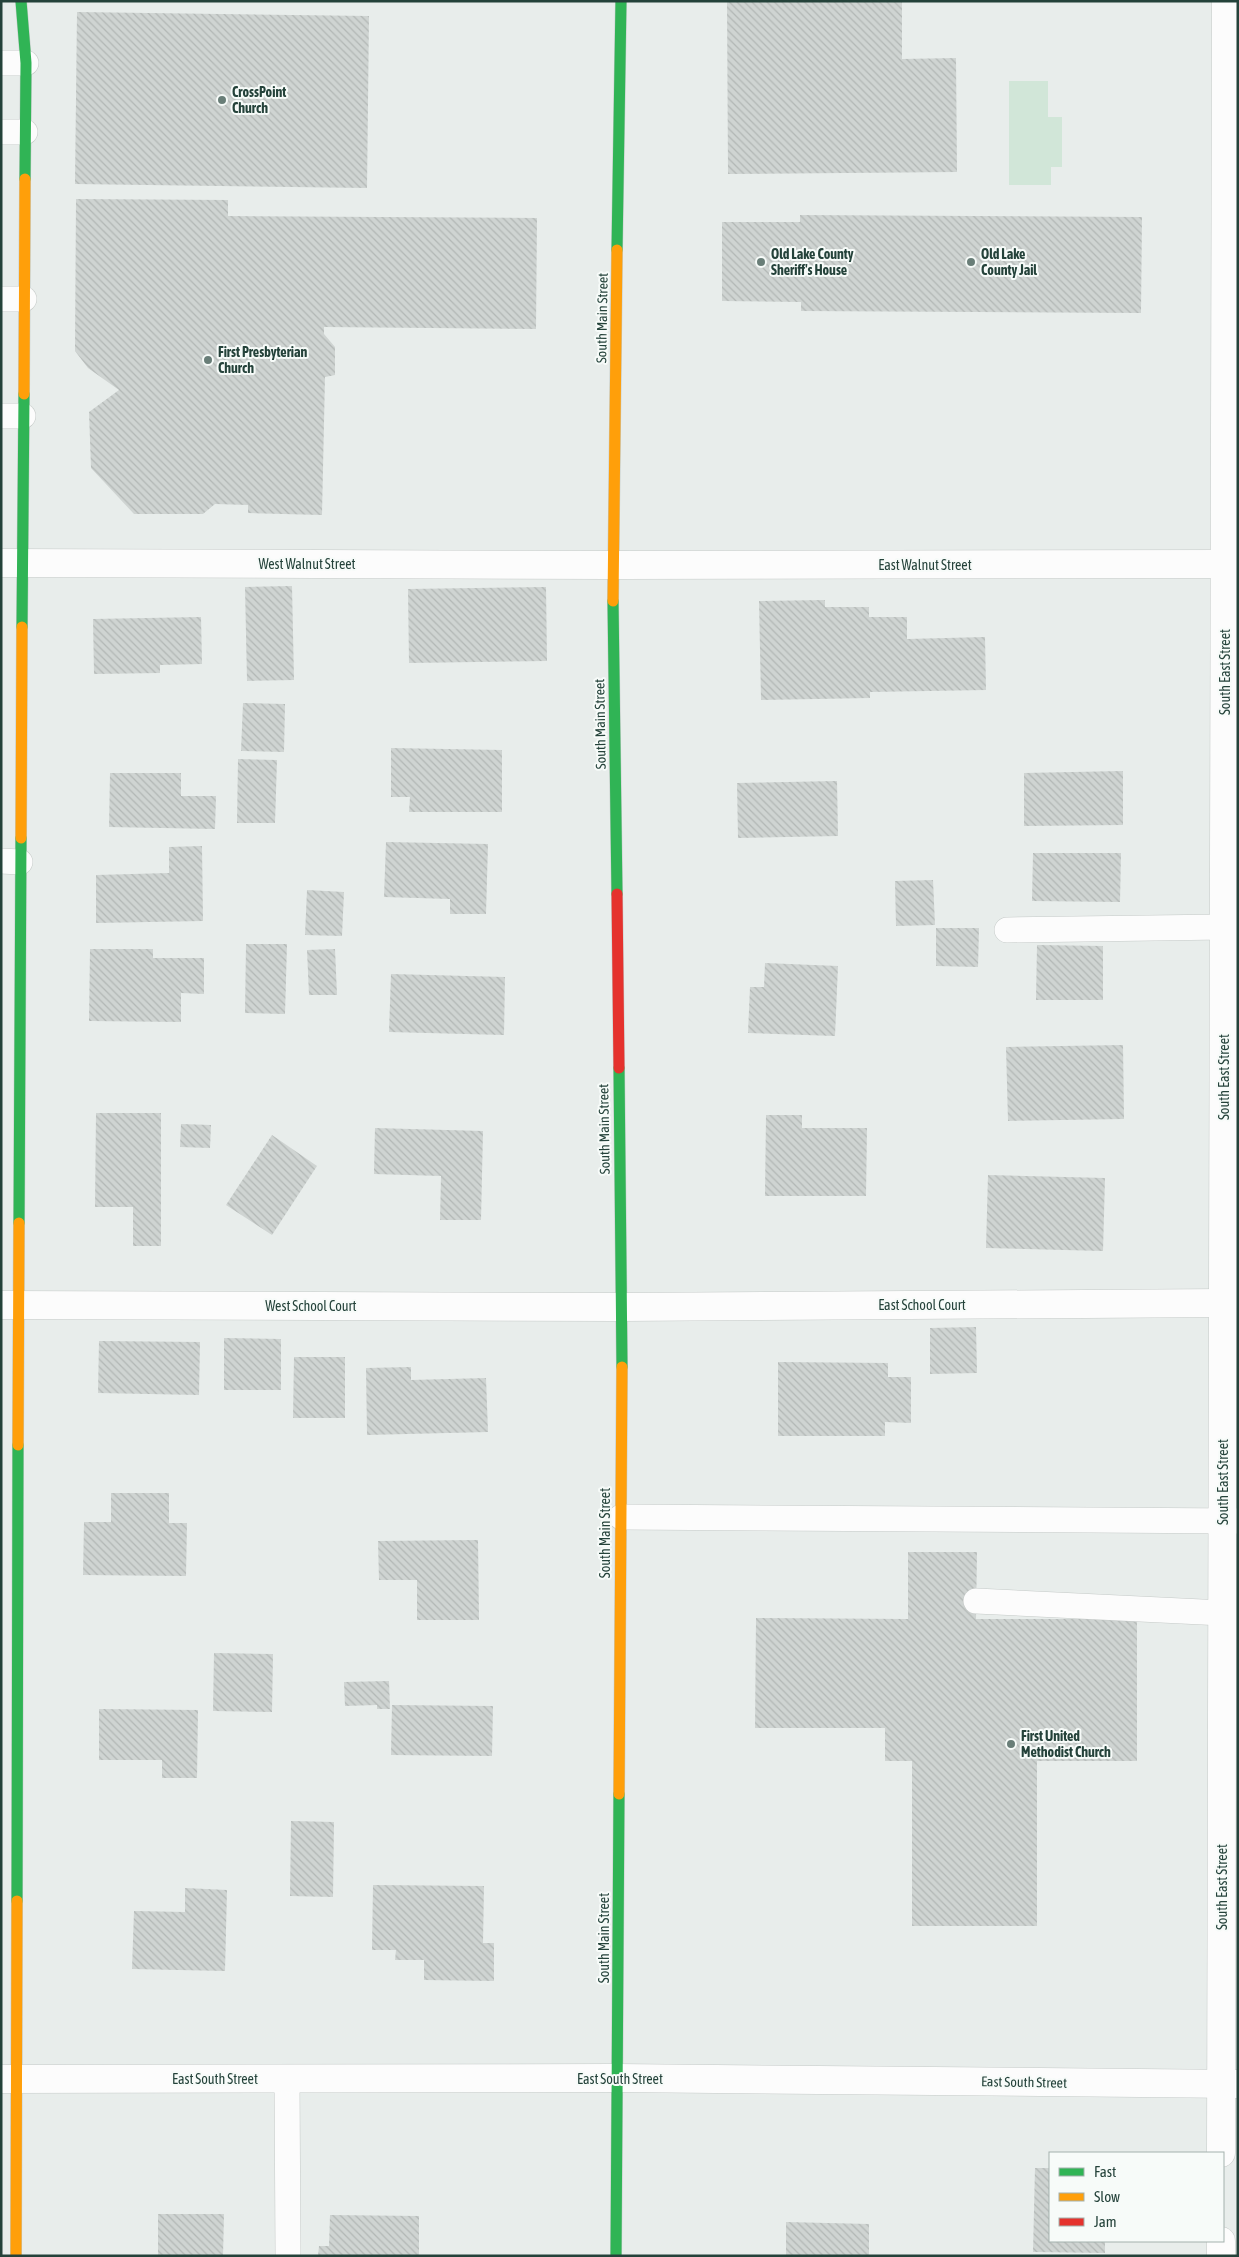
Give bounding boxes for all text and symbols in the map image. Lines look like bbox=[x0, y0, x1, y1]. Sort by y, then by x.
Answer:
place label: CrossPoint Church bbox=[232, 84, 286, 116]
marker: CrossPoint Church bbox=[216, 94, 228, 106]
place label: Old Lake County Sheriff's House bbox=[771, 246, 854, 278]
place label: Old Lake County Jail bbox=[981, 246, 1037, 278]
marker: Old Lake County Sheriff's House bbox=[755, 256, 767, 268]
marker: Old Lake County Jail bbox=[965, 256, 977, 268]
street label: South Main Street bbox=[593, 273, 611, 363]
place label: First Presbyterian Church bbox=[218, 344, 308, 376]
marker: First Presbyterian Church bbox=[202, 354, 214, 366]
street label: West Walnut Street bbox=[258, 556, 356, 572]
street label: East Walnut Street bbox=[878, 557, 972, 573]
street label: South East Street bbox=[1217, 629, 1233, 715]
street label: South Main Street bbox=[591, 679, 609, 769]
street label: South East Street bbox=[1216, 1034, 1232, 1120]
street label: South Main Street bbox=[595, 1084, 613, 1174]
street label: East School Court bbox=[878, 1297, 966, 1313]
street label: West School Court bbox=[265, 1298, 357, 1314]
street label: South East Street bbox=[1215, 1439, 1231, 1525]
street label: South Main Street bbox=[597, 1488, 613, 1578]
place label: First United Methodist Church bbox=[1021, 1728, 1111, 1760]
marker: First United Methodist Church bbox=[1005, 1738, 1017, 1750]
street label: South East Street bbox=[1214, 1844, 1230, 1930]
street label: South Main Street bbox=[596, 1893, 612, 1983]
street label: East South Street bbox=[172, 2071, 258, 2087]
street label: East South Street bbox=[577, 2071, 663, 2087]
street label: East South Street bbox=[981, 2073, 1067, 2091]
legend bbox=[1049, 2152, 1224, 2242]
text: Fast bbox=[1094, 2163, 1116, 2180]
text: Slow bbox=[1094, 2188, 1120, 2205]
text: Jam bbox=[1094, 2213, 1117, 2230]

